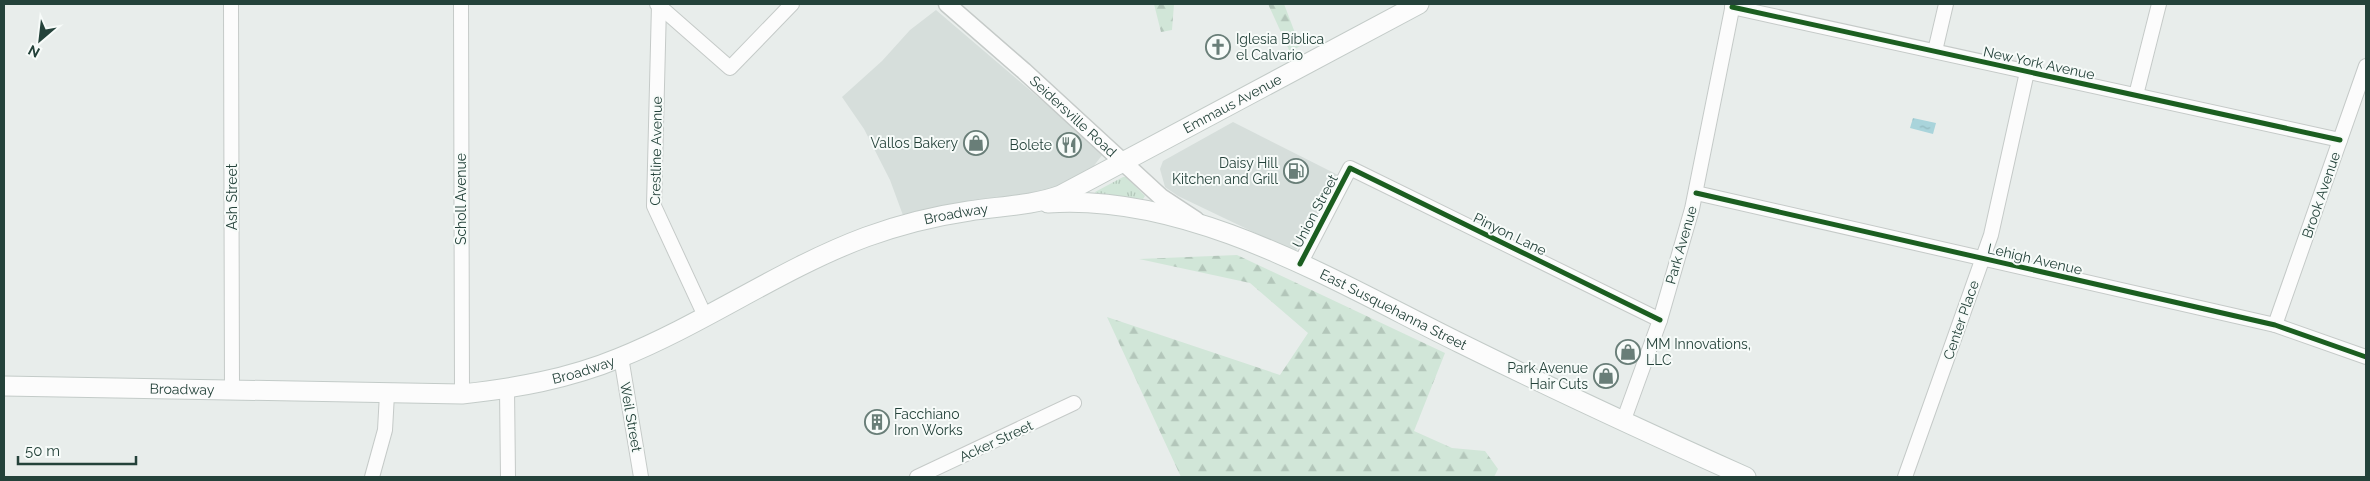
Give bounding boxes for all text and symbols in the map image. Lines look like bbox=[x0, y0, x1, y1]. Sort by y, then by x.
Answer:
north arrow bbox=[15, 15, 65, 65]
place label: Iglesia Bíblica el Calvario bbox=[1236, 31, 1324, 63]
church icon: Iglesia Bíblica el Calvario bbox=[1205, 34, 1231, 60]
text: N bbox=[25, 42, 42, 61]
street label: New York Avenue bbox=[1982, 43, 2096, 83]
street label: Emmaus Avenue bbox=[1180, 71, 1284, 136]
street label: Seidersville Road bbox=[1027, 73, 1120, 160]
street label: Crestline Avenue bbox=[647, 96, 665, 206]
shop icon: Vallos Bakery bbox=[963, 130, 989, 156]
restaurant icon: Bolete bbox=[1056, 132, 1082, 158]
place label: Vallos Bakery bbox=[871, 135, 958, 151]
place label: Bolete bbox=[1010, 137, 1052, 153]
street label: Brook Avenue bbox=[2299, 150, 2343, 240]
street label: Scholl Avenue bbox=[453, 153, 469, 245]
place label: Daisy Hill Kitchen and Grill bbox=[1172, 155, 1278, 187]
fuel station icon: Daisy Hill Kitchen and Grill bbox=[1283, 158, 1309, 184]
street label: Ash Street bbox=[224, 163, 240, 230]
street label: Union Street bbox=[1289, 171, 1341, 250]
street label: Broadway bbox=[922, 200, 989, 227]
street label: Park Avenue bbox=[1662, 204, 1700, 286]
street label: Pinyon Lane bbox=[1471, 209, 1549, 259]
street label: Lehigh Avenue bbox=[1986, 240, 2084, 278]
street label: East Susquehanna Street bbox=[1318, 266, 1470, 353]
street label: Center Place bbox=[1940, 278, 1982, 362]
place label: MM Innovations, LLC bbox=[1646, 336, 1751, 368]
shop icon: MM Innovations, LLC bbox=[1615, 339, 1641, 365]
street label: Broadway bbox=[550, 352, 617, 387]
place label: Park Avenue Hair Cuts bbox=[1507, 360, 1588, 392]
shop icon: Park Avenue Hair Cuts bbox=[1593, 363, 1619, 389]
street label: Broadway bbox=[149, 381, 215, 398]
street label: Weil Street bbox=[617, 381, 645, 454]
place label: Facchiano Iron Works bbox=[894, 406, 963, 438]
building icon: Facchiano Iron Works bbox=[864, 409, 890, 435]
street label: Acker Street bbox=[957, 417, 1036, 465]
scale bar bbox=[18, 434, 135, 466]
text: 50 m bbox=[25, 442, 60, 460]

